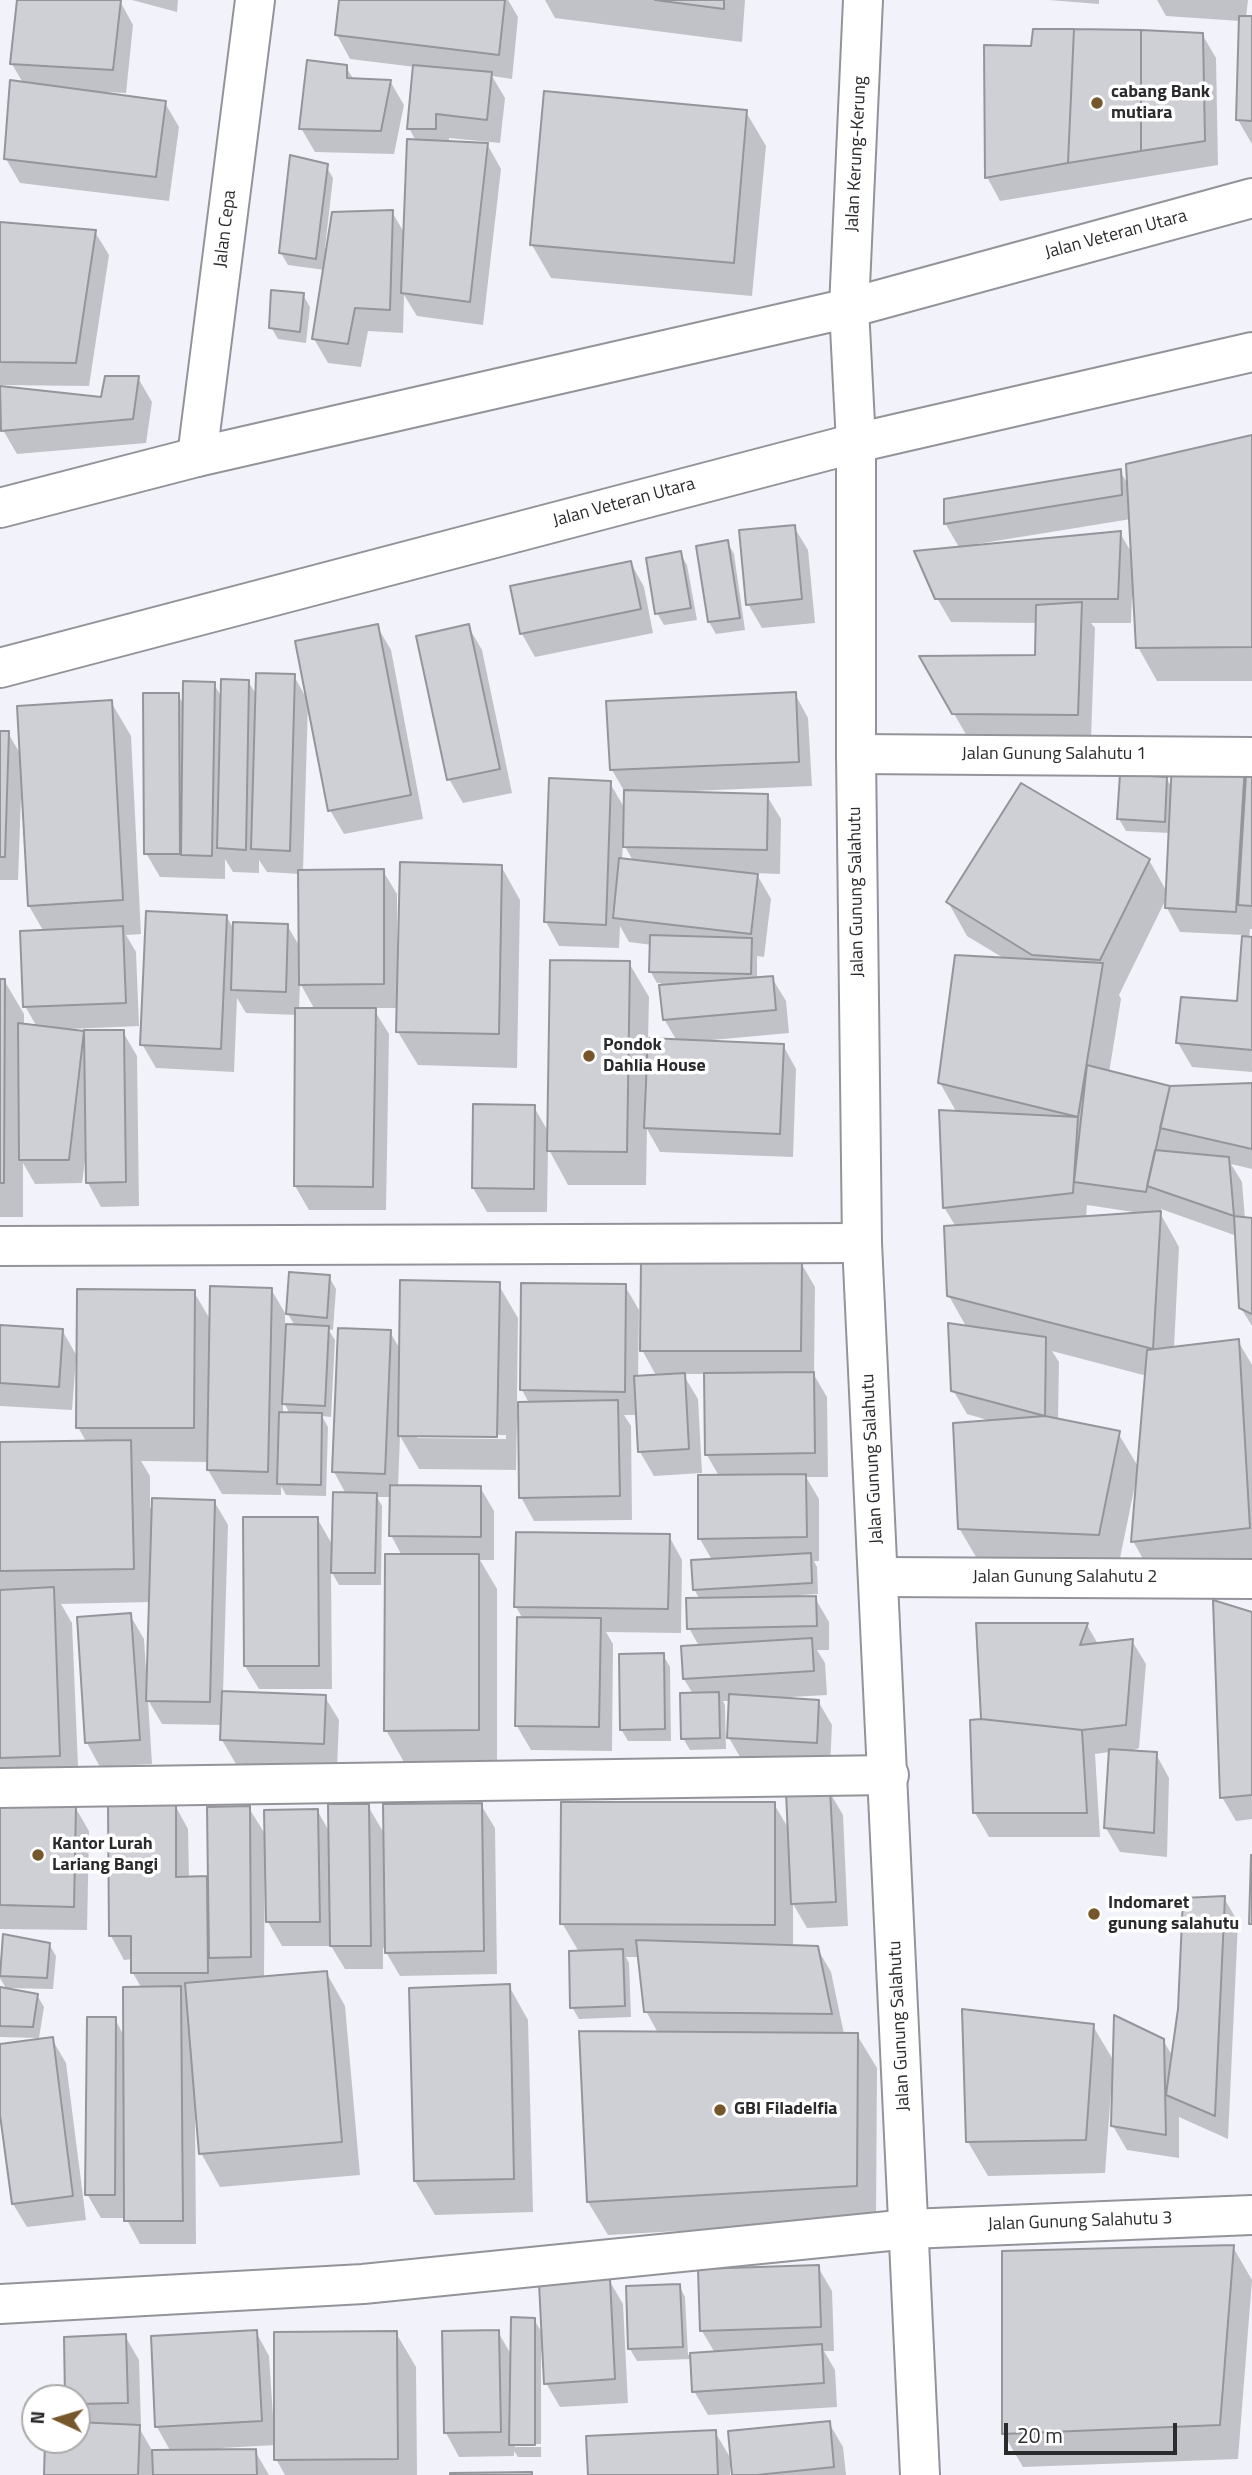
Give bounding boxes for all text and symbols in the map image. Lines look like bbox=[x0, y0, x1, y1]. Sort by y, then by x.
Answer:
street label: Jalan Kerung-Kerung bbox=[842, 75, 872, 233]
place label: cabang Bank mutiara bbox=[1111, 82, 1210, 124]
marker: cabang Bank mutiara bbox=[1089, 95, 1105, 111]
street label: Jalan Cepa bbox=[211, 189, 241, 269]
street label: Jalan Veteran Utara bbox=[1042, 206, 1190, 264]
street label: Jalan Veteran Utara bbox=[550, 474, 698, 532]
street label: Jalan Gunung Salahutu 1 bbox=[962, 744, 1146, 766]
street label: Jalan Gunung Salahutu bbox=[845, 806, 869, 978]
place label: Pondok Dahlia House bbox=[603, 1035, 706, 1078]
marker: Pondok Dahlia House bbox=[581, 1048, 597, 1064]
street label: Jalan Gunung Salahutu bbox=[858, 1373, 888, 1545]
street label: Jalan Gunung Salahutu 2 bbox=[973, 1567, 1157, 1589]
place label: Kantor Lurah Lariang Bangi bbox=[52, 1834, 158, 1876]
marker: Kantor Lurah Lariang Bangi bbox=[30, 1847, 46, 1863]
place label: Indomaret gunung salahutu bbox=[1108, 1893, 1239, 1936]
marker: Indomaret gunung salahutu bbox=[1086, 1906, 1102, 1922]
street label: Jalan Gunung Salahutu bbox=[885, 1940, 915, 2112]
place label: GBI Filadelfia bbox=[734, 2099, 838, 2121]
marker: GBI Filadelfia bbox=[712, 2102, 728, 2118]
street label: Jalan Gunung Salahutu 3 bbox=[987, 2208, 1173, 2236]
north arrow bbox=[21, 2384, 91, 2454]
scale bar bbox=[1007, 2408, 1180, 2452]
text: N bbox=[22, 2410, 51, 2425]
text: 20 m bbox=[1017, 2419, 1063, 2451]

